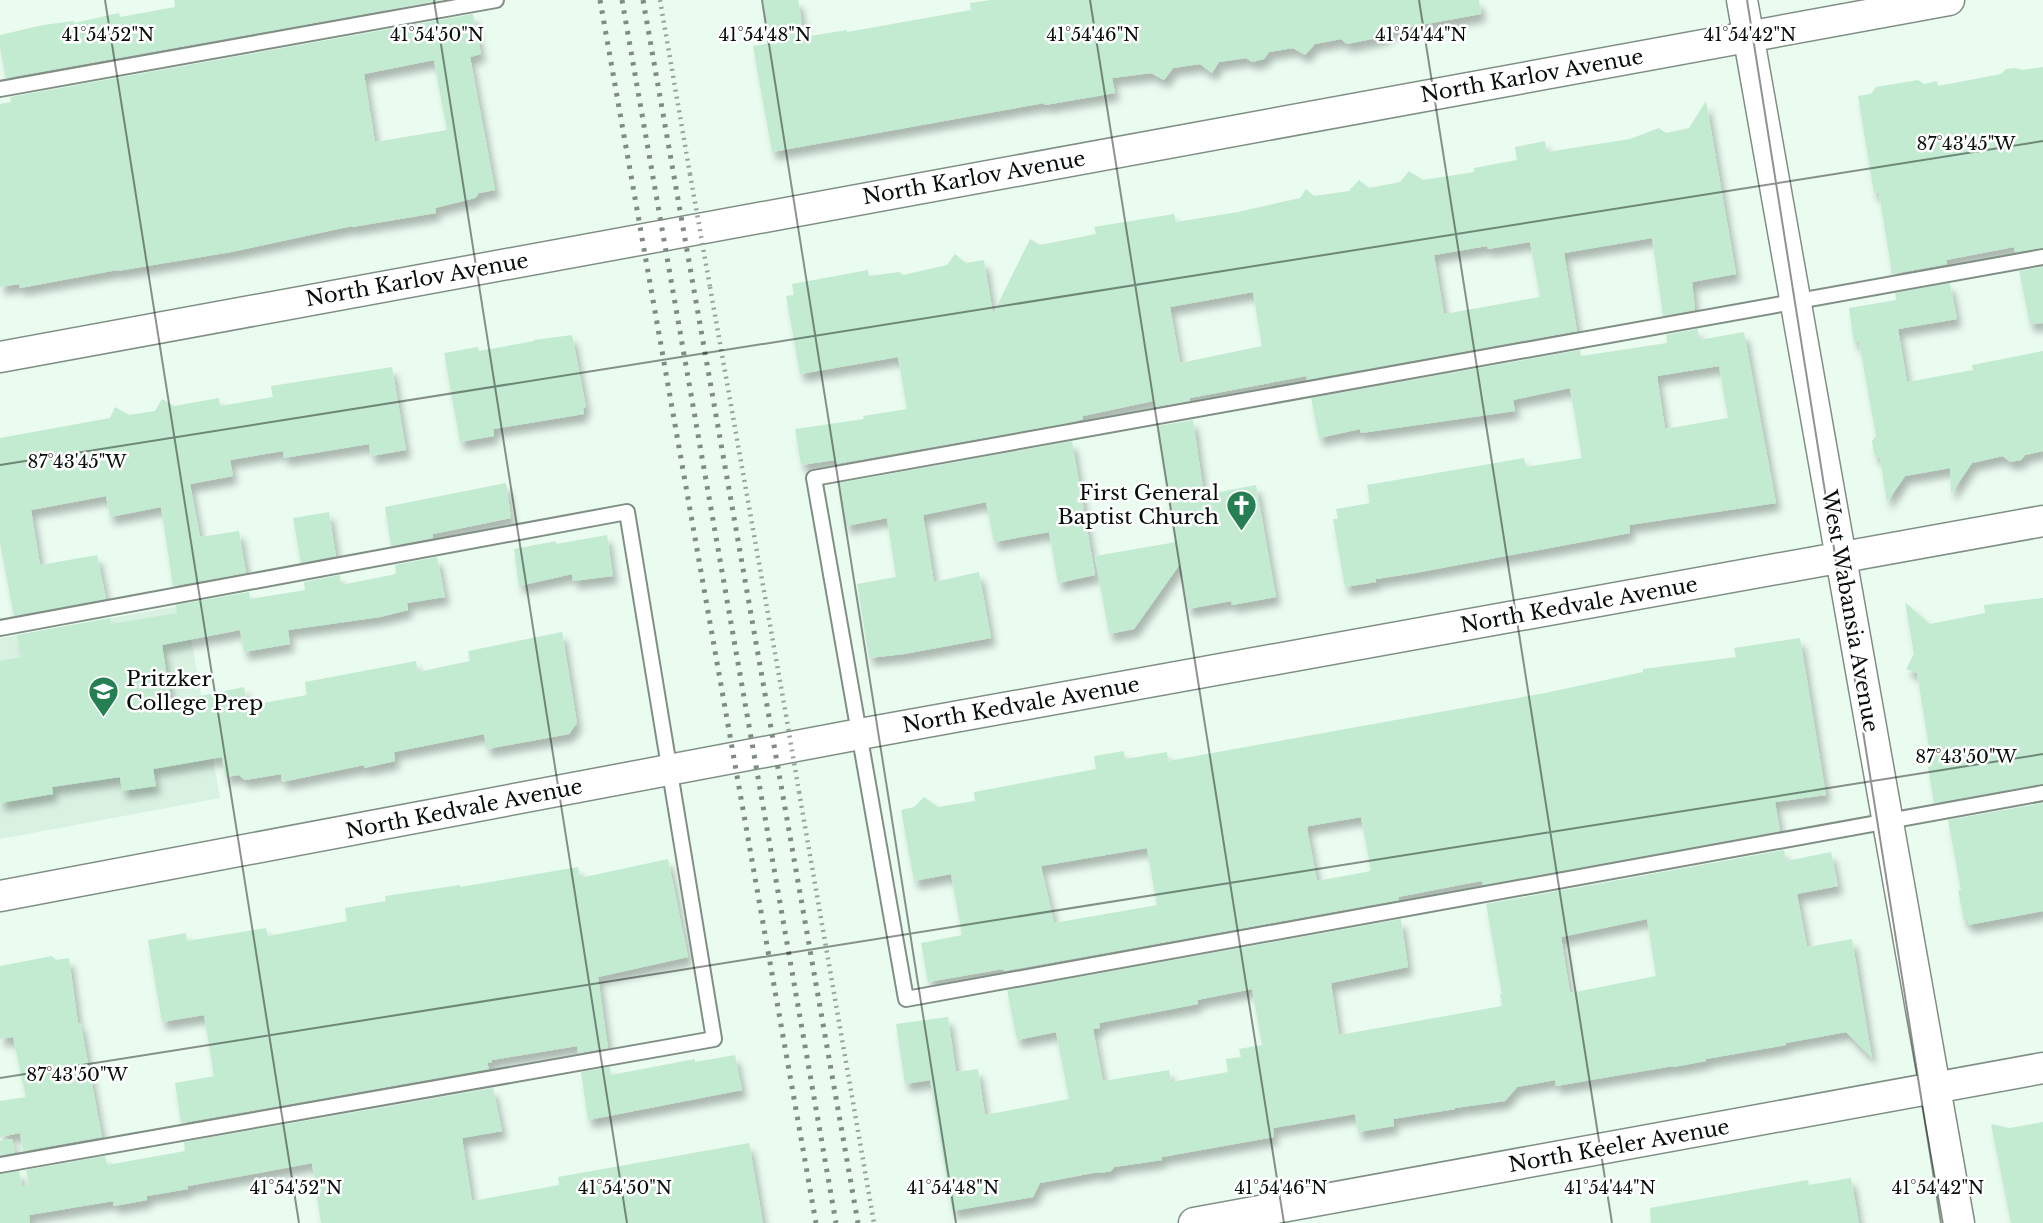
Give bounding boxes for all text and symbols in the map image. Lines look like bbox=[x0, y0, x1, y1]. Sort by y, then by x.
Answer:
text: 41°54'52"N bbox=[62, 24, 154, 46]
text: 41°54'50"N bbox=[390, 24, 484, 46]
text: 41°54'48"N bbox=[719, 24, 811, 46]
text: 41°54'46"N bbox=[1047, 24, 1140, 46]
text: 41°54'44"N bbox=[1375, 24, 1467, 46]
text: 41°54'42"N bbox=[1704, 24, 1796, 46]
street label: North Karlov Avenue bbox=[1418, 44, 1646, 108]
text: 87°43'45"W bbox=[1917, 133, 2016, 155]
street label: North Karlov Avenue bbox=[860, 146, 1088, 210]
street label: North Karlov Avenue bbox=[303, 248, 531, 312]
text: 87°43'45"W bbox=[28, 451, 127, 473]
place label: First General Baptist Church bbox=[1058, 480, 1219, 530]
street label: West Wabansia Avenue bbox=[1816, 487, 1884, 734]
church icon: First General Baptist Church bbox=[1225, 488, 1259, 532]
street label: North Kedvale Avenue bbox=[1458, 571, 1700, 639]
place label: Pritzker College Prep bbox=[126, 666, 263, 716]
street label: North Kedvale Avenue bbox=[900, 671, 1142, 739]
school or university icon: Pritzker College Prep bbox=[86, 674, 120, 718]
text: 87°43'50"W bbox=[1915, 746, 2018, 768]
street label: North Kedvale Avenue bbox=[343, 773, 585, 845]
text: 87°43'50"W bbox=[26, 1064, 129, 1086]
street label: North Keeler Avenue bbox=[1506, 1114, 1732, 1178]
text: 41°54'52"N bbox=[250, 1177, 342, 1199]
text: 41°54'50"N bbox=[578, 1177, 672, 1199]
text: 41°54'48"N bbox=[907, 1177, 999, 1199]
text: 41°54'46"N bbox=[1235, 1177, 1328, 1199]
text: 41°54'44"N bbox=[1564, 1177, 1656, 1199]
text: 41°54'42"N bbox=[1892, 1177, 1984, 1199]

